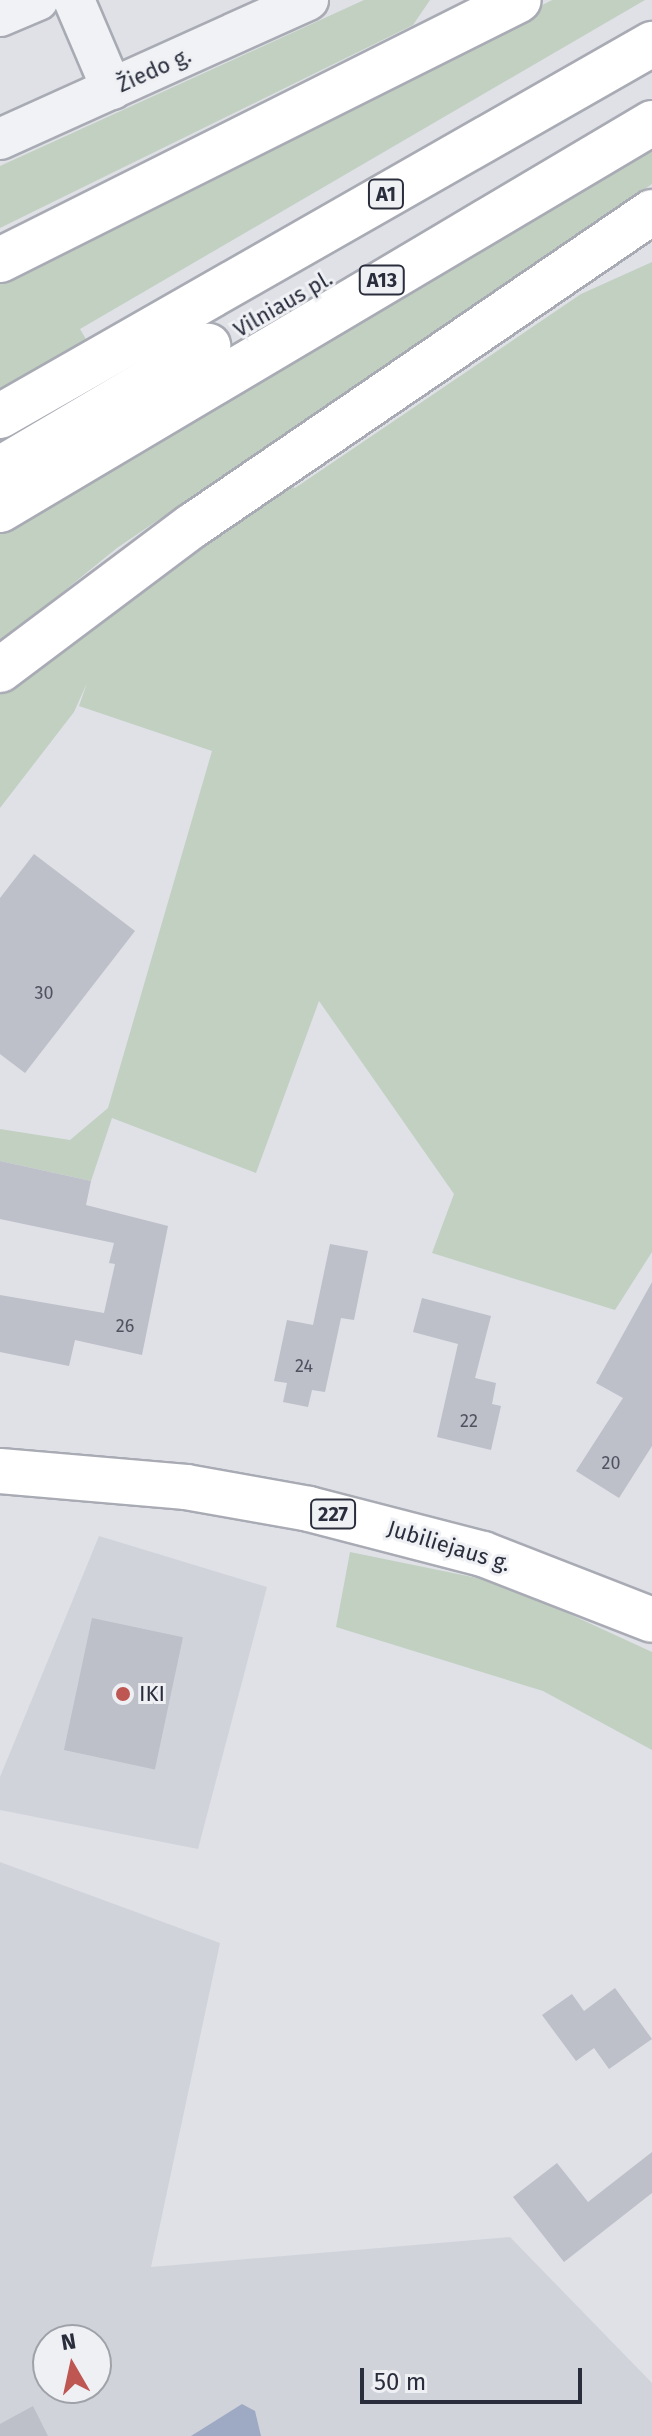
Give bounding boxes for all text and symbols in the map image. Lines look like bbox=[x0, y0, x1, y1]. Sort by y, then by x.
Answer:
street label: Žiedo g. bbox=[113, 42, 195, 98]
road number: A1 bbox=[366, 178, 406, 210]
road number: A13 bbox=[358, 264, 406, 296]
street label: Vilniaus pl. bbox=[229, 265, 337, 343]
house number: 30 bbox=[34, 982, 54, 1004]
house number: 26 bbox=[116, 1315, 134, 1337]
house number: 24 bbox=[295, 1355, 313, 1377]
house number: 22 bbox=[460, 1410, 478, 1432]
house number: 20 bbox=[602, 1452, 620, 1474]
road number: 227 bbox=[309, 1498, 357, 1530]
street label: Jubiliejaus g. bbox=[384, 1515, 514, 1577]
place label: IKI bbox=[139, 1681, 165, 1707]
marker: IKI bbox=[114, 1685, 132, 1703]
north arrow bbox=[32, 2324, 112, 2404]
text: N bbox=[59, 2327, 78, 2356]
scale bar bbox=[364, 2352, 586, 2402]
text: 50 m bbox=[374, 2368, 426, 2396]

